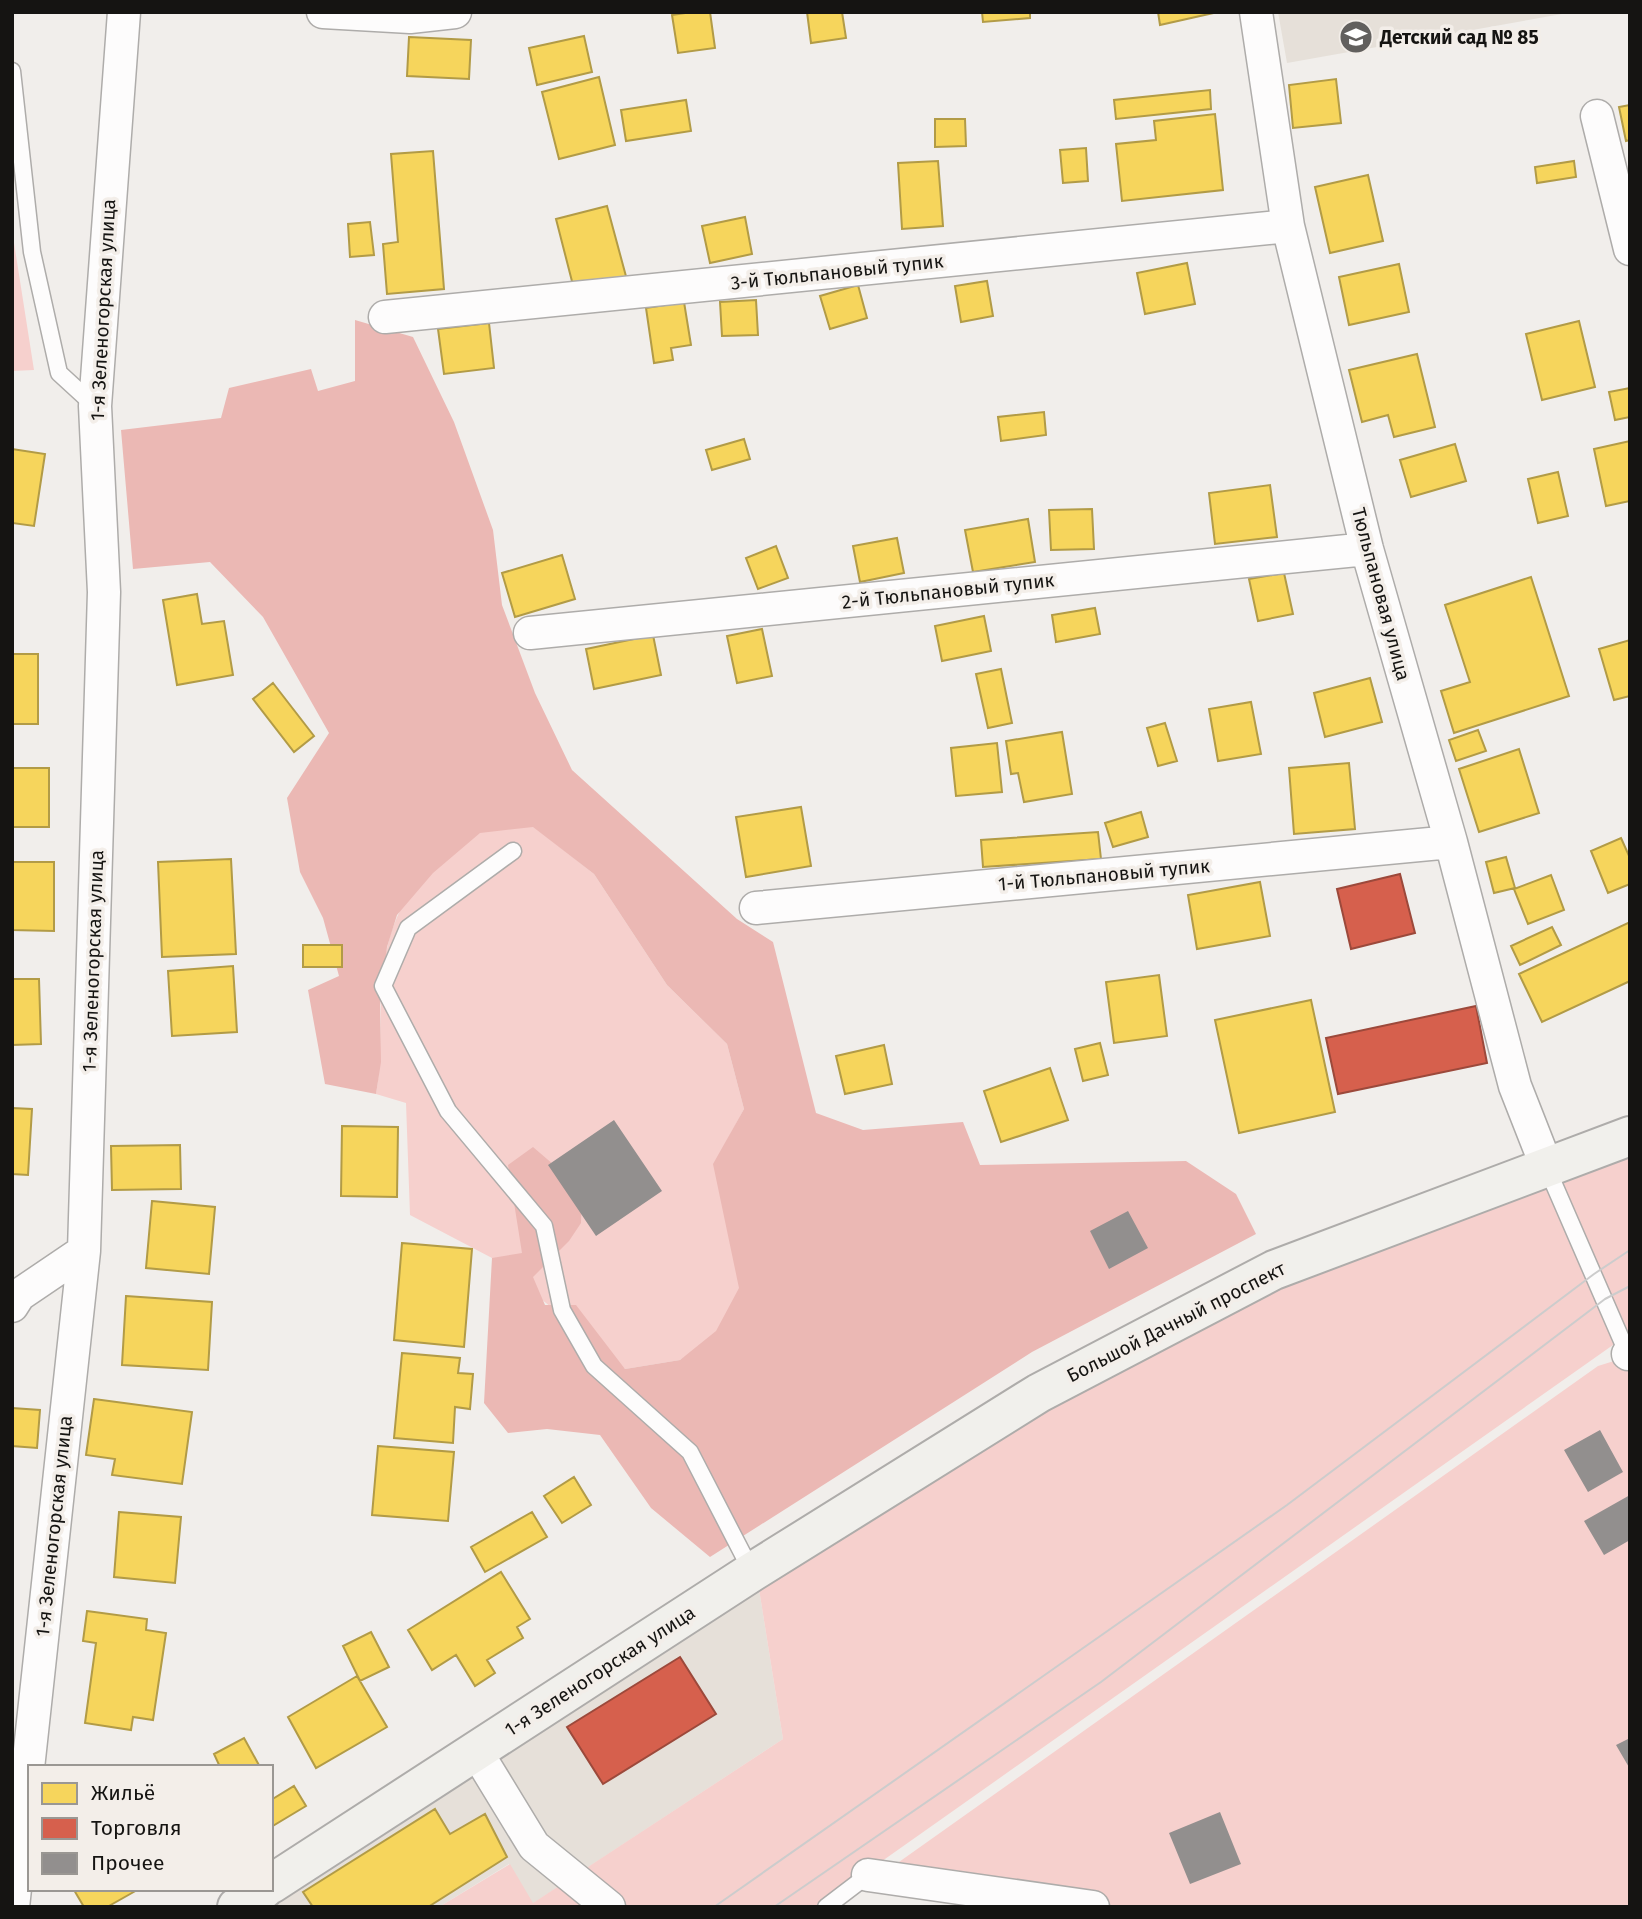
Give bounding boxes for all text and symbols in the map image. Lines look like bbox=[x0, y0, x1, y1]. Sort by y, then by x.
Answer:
school or university icon: Детский сад № 85 bbox=[1337, 18, 1375, 56]
place label: Детский сад № 85 bbox=[1379, 26, 1539, 49]
street label: 1-я Зеленогорская улица bbox=[86, 198, 120, 422]
street label: 3-й Тюльпановый тупик bbox=[730, 249, 945, 295]
street label: Тюльпановая улица bbox=[1347, 505, 1415, 683]
street label: 2-й Тюльпановый тупик bbox=[841, 568, 1056, 614]
street label: 1-я Зеленогорская улица bbox=[78, 850, 108, 1072]
street label: 1-й Тюльпановый тупик bbox=[997, 854, 1211, 896]
street label: Большой Дачный проспект bbox=[1063, 1257, 1289, 1387]
street label: 1-я Зеленогорская улица bbox=[31, 1414, 77, 1638]
street label: 1-я Зеленогорская улица bbox=[501, 1601, 699, 1741]
legend bbox=[28, 1765, 273, 1891]
text: Жильё bbox=[91, 1780, 155, 1806]
text: Торговля bbox=[91, 1815, 182, 1841]
text: Прочее bbox=[91, 1850, 164, 1876]

